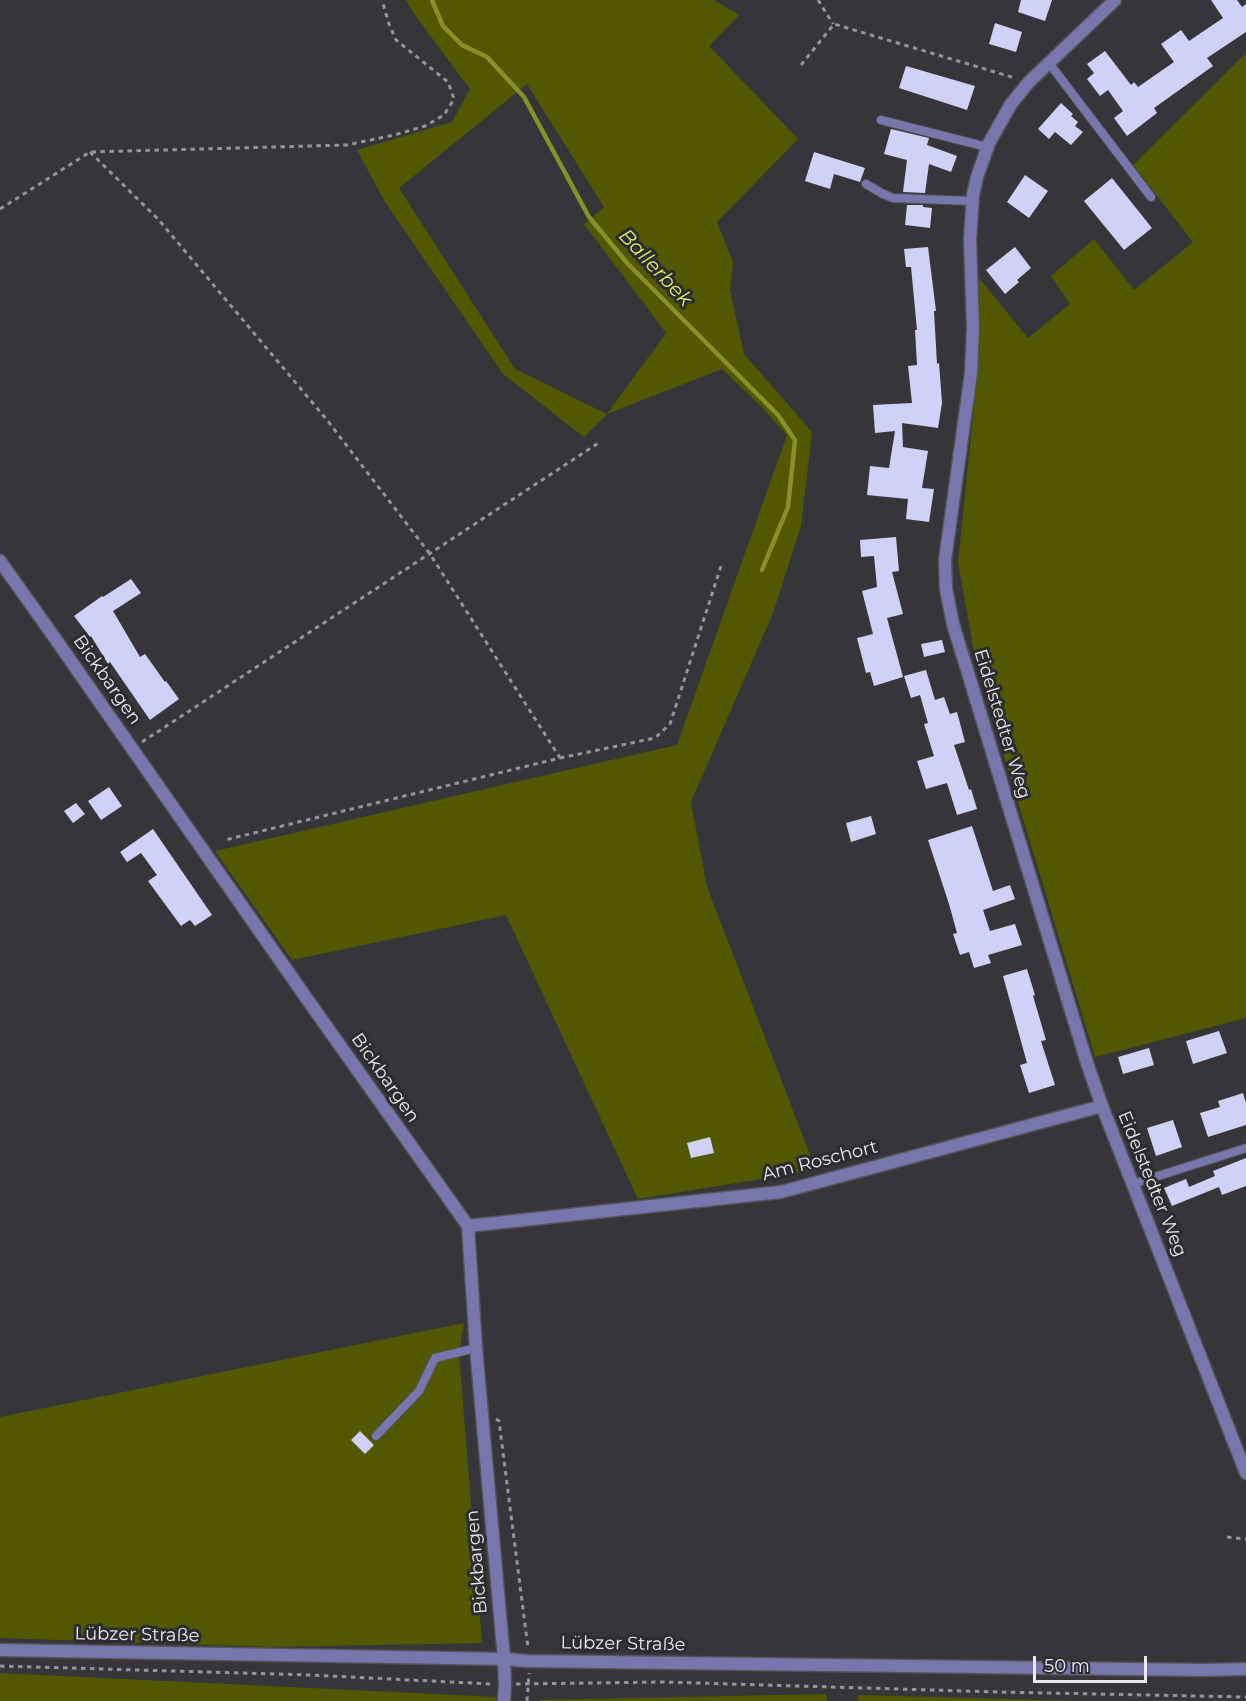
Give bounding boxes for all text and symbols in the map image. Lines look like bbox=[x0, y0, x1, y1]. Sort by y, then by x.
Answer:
water label: Ballerbek bbox=[613, 224, 697, 312]
street label: Bickbargen bbox=[68, 631, 146, 729]
street label: Eidelstedter Weg bbox=[969, 647, 1035, 801]
street label: Bickbargen bbox=[346, 1029, 424, 1127]
street label: Eidelstedter Weg bbox=[1113, 1108, 1191, 1260]
street label: Am Roschort bbox=[760, 1136, 880, 1186]
street label: Bickbargen bbox=[462, 1509, 492, 1615]
street label: Lübzer Straße bbox=[74, 1623, 200, 1647]
street label: Lübzer Straße bbox=[560, 1632, 686, 1656]
scale bar bbox=[1036, 1644, 1150, 1682]
text: 50 m bbox=[1044, 1655, 1090, 1677]

